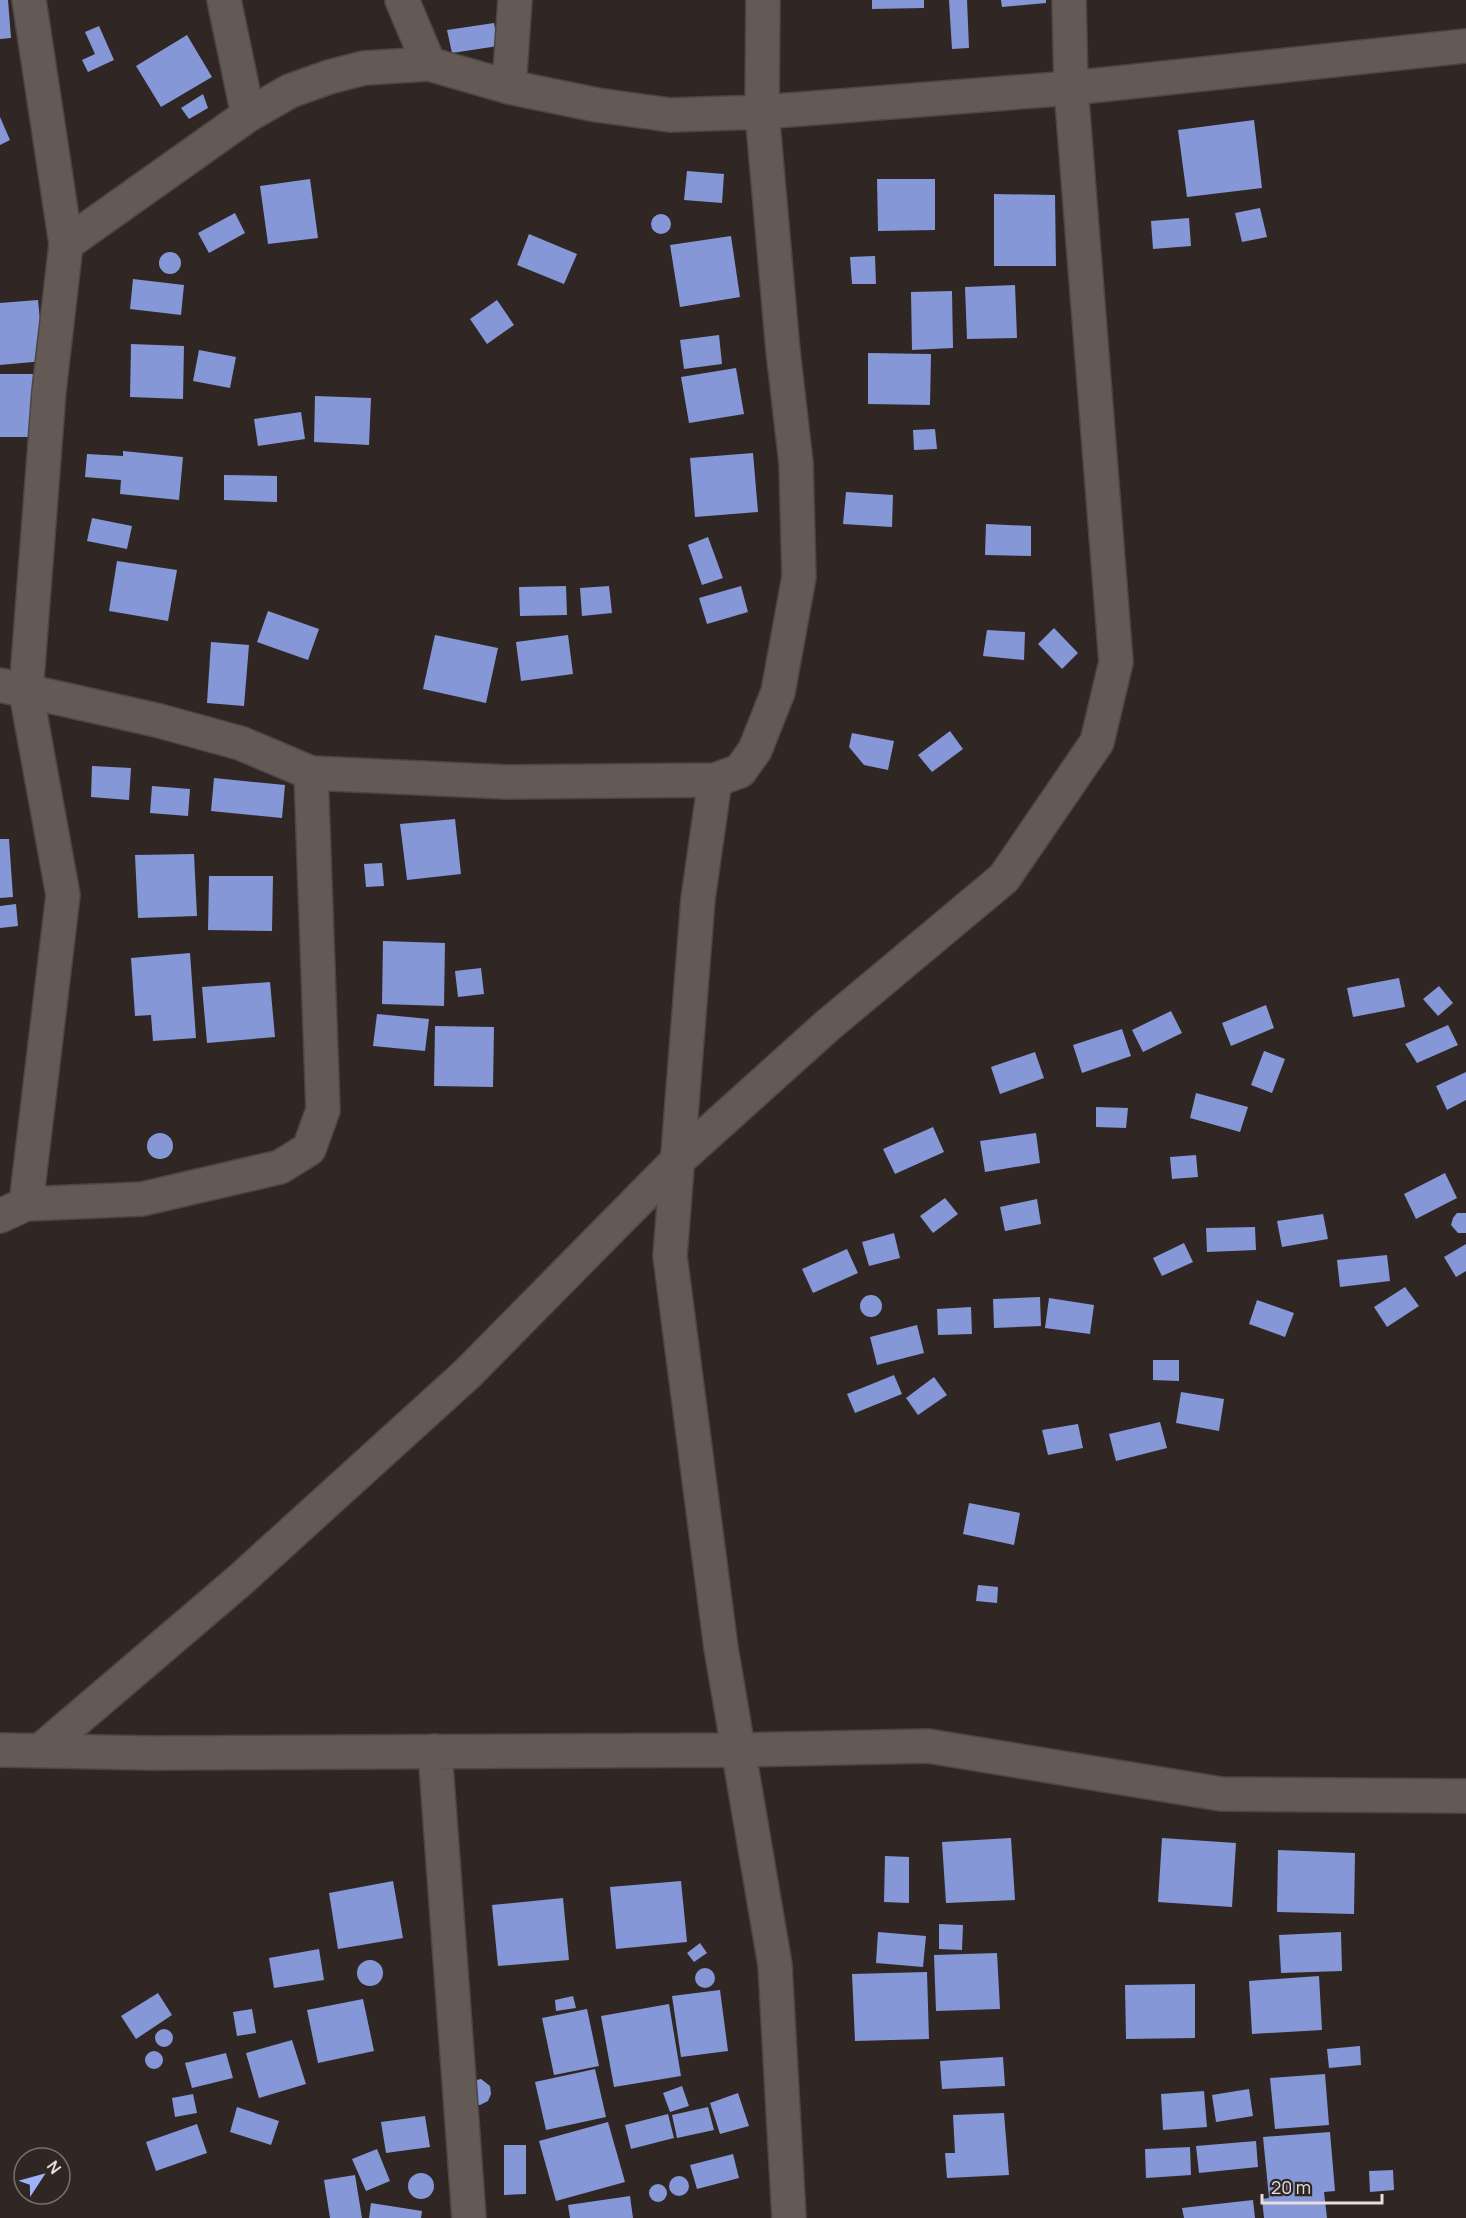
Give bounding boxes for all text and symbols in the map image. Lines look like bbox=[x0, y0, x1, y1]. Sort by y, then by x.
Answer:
north arrow bbox=[12, 2146, 72, 2206]
text: N bbox=[42, 2156, 66, 2178]
scale bar bbox=[1262, 2167, 1382, 2205]
text: 20 m bbox=[1271, 2175, 1311, 2199]

